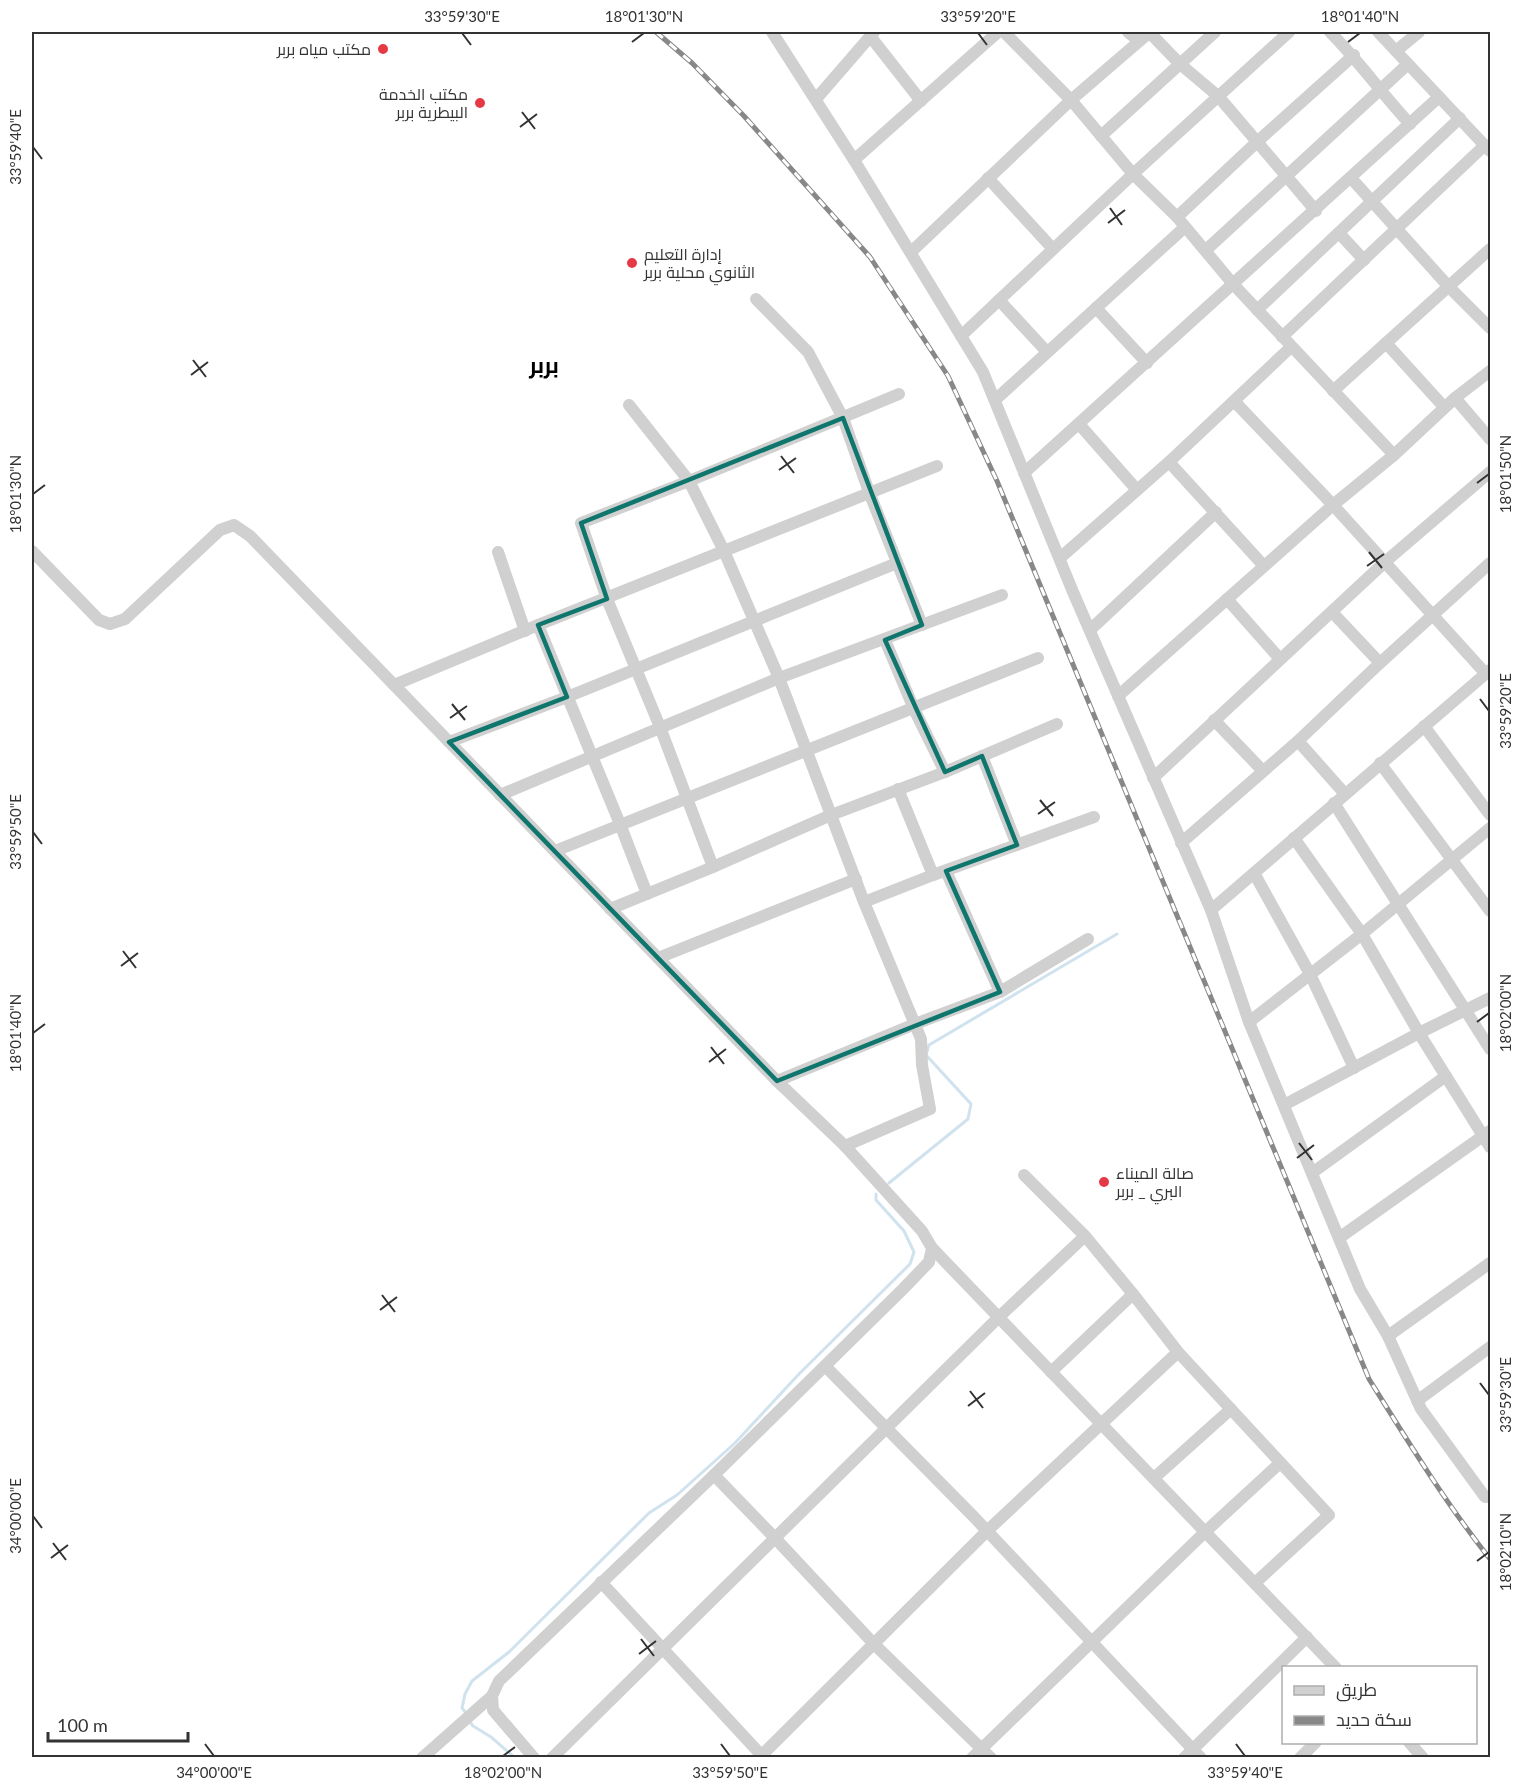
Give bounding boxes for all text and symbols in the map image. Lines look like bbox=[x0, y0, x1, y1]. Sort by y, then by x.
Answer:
text: 33°59'30"E bbox=[424, 7, 500, 25]
text: 18°01'30"N bbox=[605, 7, 683, 25]
text: 33°59'20"E bbox=[940, 7, 1016, 25]
text: 18°01'40"N bbox=[1321, 7, 1399, 25]
place label: مكتب مياه بربر bbox=[276, 39, 371, 59]
marker: مكتب مياه بربر bbox=[376, 42, 390, 56]
place label: مكتب الخدمة البيطرية بربر bbox=[379, 84, 468, 122]
marker: مكتب الخدمة البيطرية بربر bbox=[473, 96, 487, 110]
text: 33°59'40"E bbox=[6, 109, 24, 185]
place label: إدارة التعليم الثانوي محلية بربر bbox=[643, 244, 755, 286]
marker: إدارة التعليم الثانوي محلية بربر bbox=[625, 256, 639, 270]
district label: بربر bbox=[528, 351, 559, 379]
text: 18°01'50"N bbox=[1496, 435, 1514, 513]
text: 18°01'30"N bbox=[6, 455, 24, 533]
text: 33°59'20"E bbox=[1496, 673, 1514, 749]
text: 33°59'50"E bbox=[6, 794, 24, 870]
text: 18°02'00"N bbox=[1496, 974, 1514, 1052]
text: 18°01'40"N bbox=[6, 994, 24, 1072]
place label: صالة الميناء البري _ بربر bbox=[1115, 1163, 1194, 1205]
marker: صالة الميناء البري _ بربر bbox=[1097, 1175, 1111, 1189]
text: 33°59'30"E bbox=[1496, 1357, 1514, 1433]
text: 34°00'00"E bbox=[6, 1478, 24, 1554]
text: 18°02'10"N bbox=[1496, 1513, 1514, 1591]
legend bbox=[1282, 1666, 1477, 1744]
text: طريق bbox=[1336, 1678, 1377, 1702]
scale bar bbox=[48, 1705, 188, 1743]
text: سكة حديد bbox=[1336, 1708, 1412, 1730]
text: 100 m bbox=[57, 1714, 108, 1736]
text: 34°00'00"E bbox=[176, 1763, 252, 1781]
text: 18°02'00"N bbox=[464, 1763, 542, 1781]
text: 33°59'50"E bbox=[692, 1763, 768, 1781]
text: 33°59'40"E bbox=[1207, 1763, 1283, 1781]

